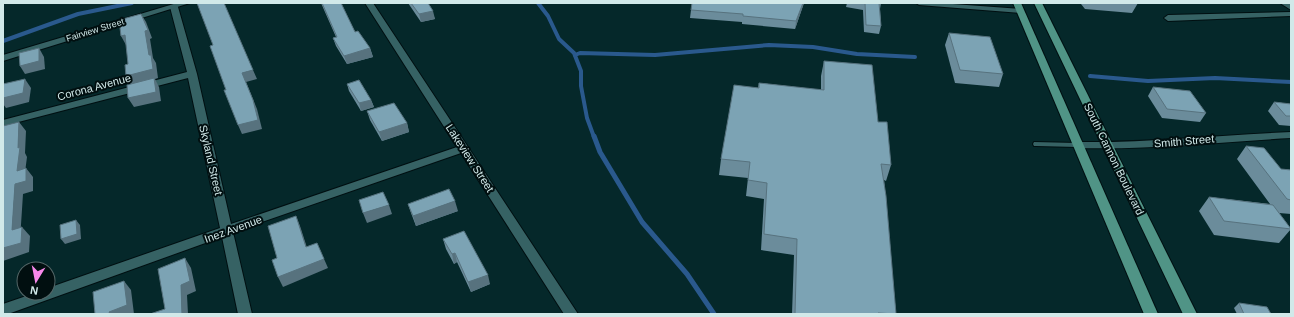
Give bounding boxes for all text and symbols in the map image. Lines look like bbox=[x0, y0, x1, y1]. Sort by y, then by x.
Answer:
street label: Fairview Street bbox=[65, 16, 126, 44]
street label: Corona Avenue bbox=[56, 71, 132, 103]
street label: South Cannon Boulevard bbox=[1082, 101, 1146, 217]
street label: Lakeview Street bbox=[444, 122, 496, 194]
street label: Skyland Street bbox=[197, 124, 225, 196]
street label: Smith Street bbox=[1153, 132, 1215, 150]
street label: Inez Avenue bbox=[203, 213, 263, 245]
north arrow bbox=[16, 261, 56, 301]
text: N bbox=[29, 284, 39, 297]

